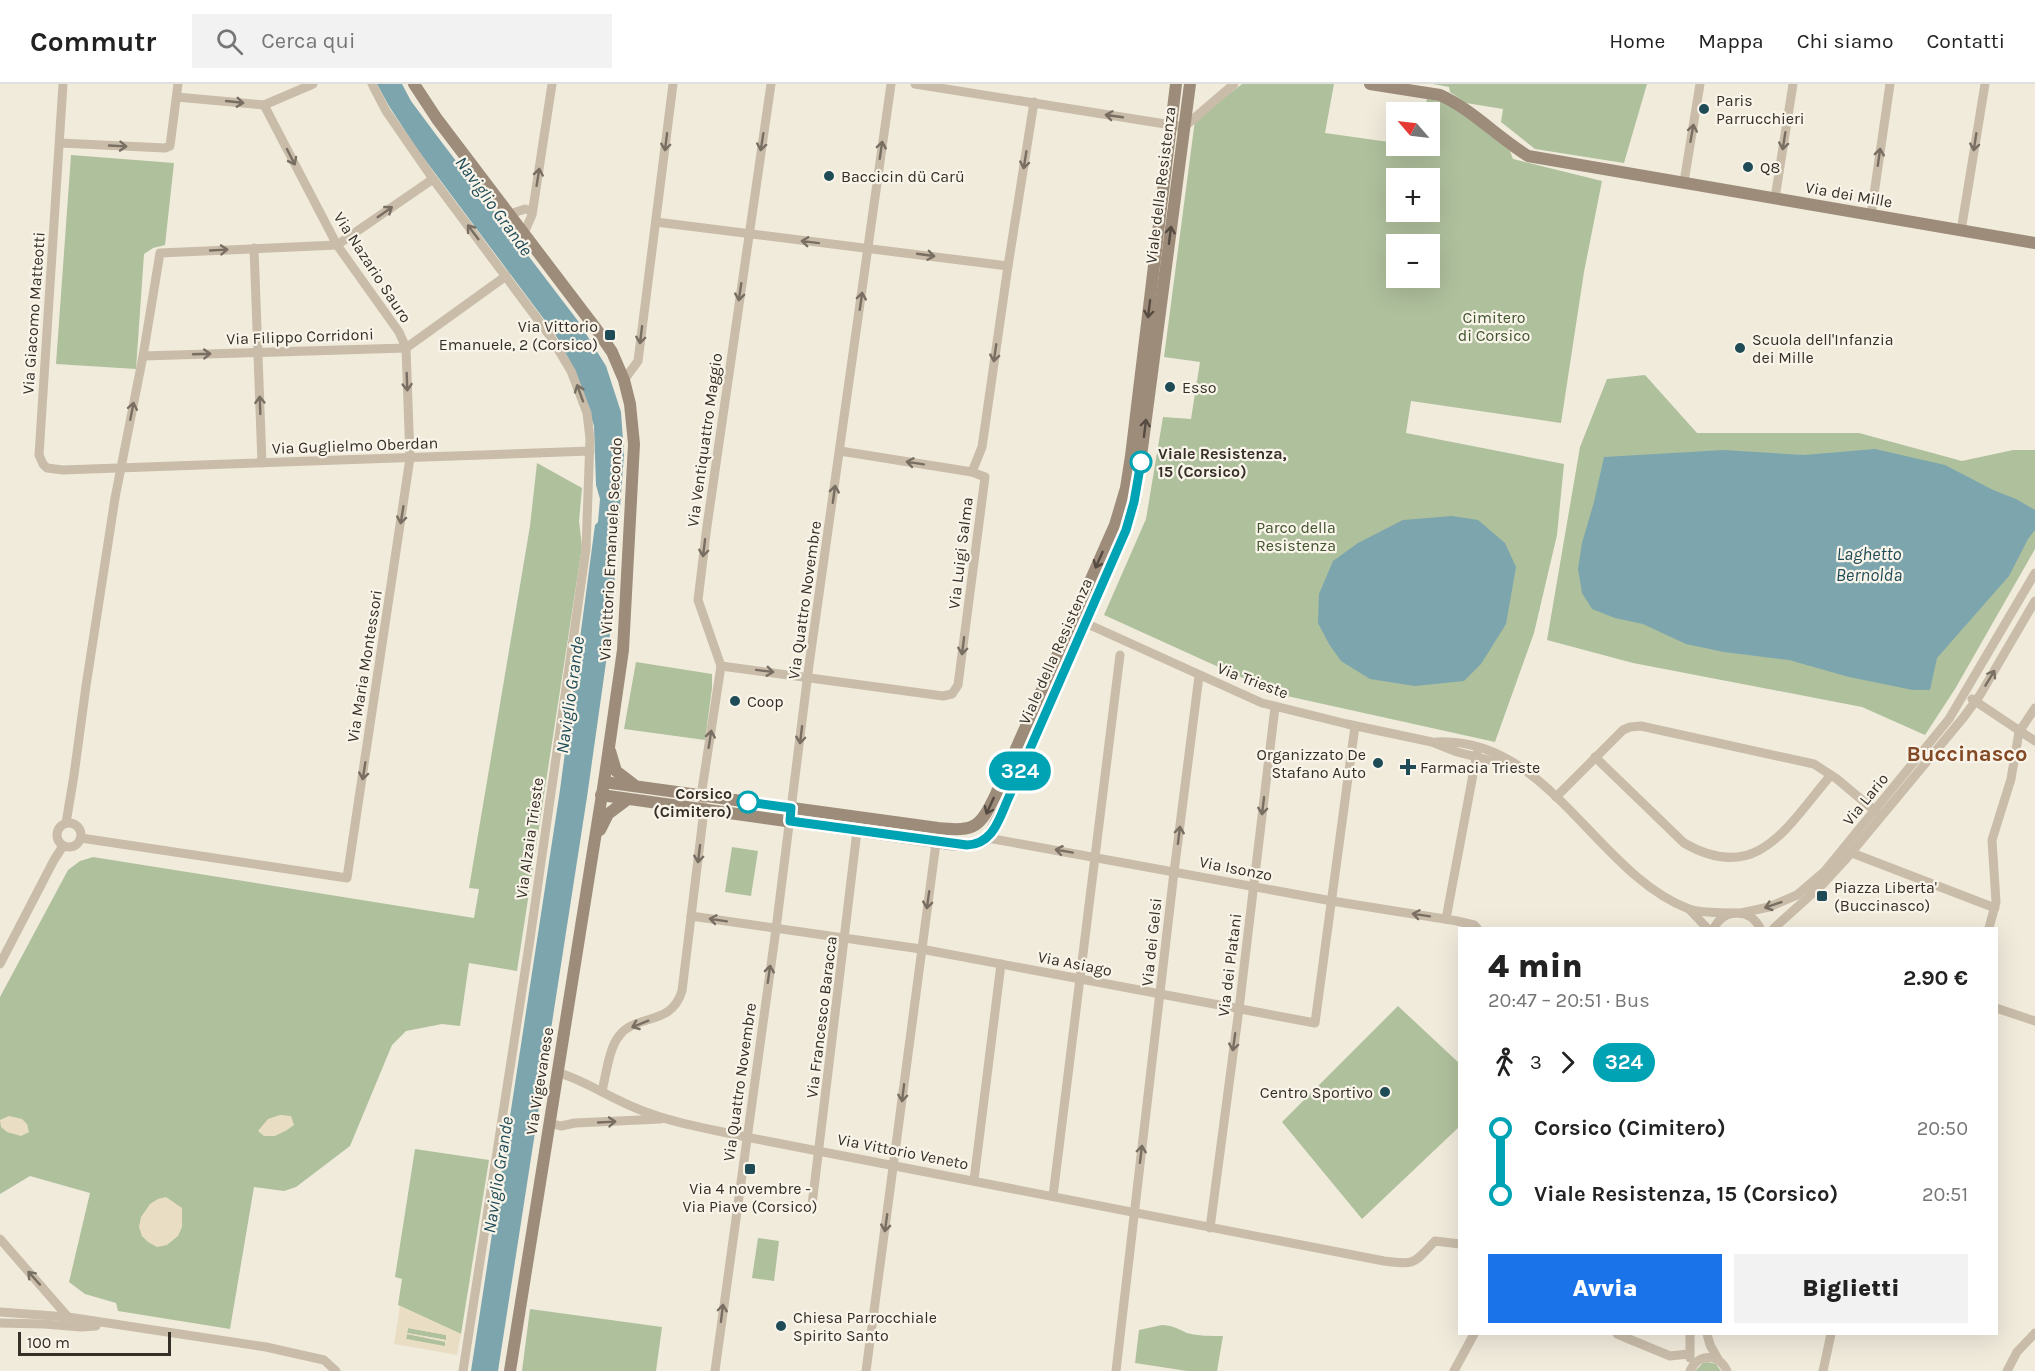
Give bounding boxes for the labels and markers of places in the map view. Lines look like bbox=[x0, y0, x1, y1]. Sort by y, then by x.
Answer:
place label: Paris Parrucchieri bbox=[1716, 91, 1805, 128]
marker: Paris Parrucchieri bbox=[1697, 102, 1711, 116]
place label: Q8 bbox=[1760, 158, 1780, 177]
marker: Q8 bbox=[1741, 160, 1755, 174]
place label: Baccicin dü Carü bbox=[841, 167, 965, 186]
marker: Baccicin dü Carü bbox=[822, 169, 836, 183]
place label: Via Vittorio Emanuele, 2 (Corsico) bbox=[439, 317, 598, 354]
marker: Via Vittorio Emanuele, 2 (Corsico) bbox=[603, 328, 617, 342]
place label: Scuola dell'Infanzia dei Mille bbox=[1752, 330, 1894, 367]
marker: Scuola dell'Infanzia dei Mille bbox=[1733, 341, 1747, 355]
place label: Esso bbox=[1182, 378, 1217, 397]
marker: Esso bbox=[1163, 380, 1177, 394]
place label: Viale Resistenza, 15 (Corsico) bbox=[1158, 444, 1287, 481]
marker: Viale Resistenza, 15 (Corsico) bbox=[1130, 451, 1152, 473]
place label: Coop bbox=[747, 692, 784, 711]
marker: Coop bbox=[728, 694, 742, 708]
place label: Organizzato De Stafano Auto bbox=[1257, 745, 1366, 782]
marker: Organizzato De Stafano Auto bbox=[1371, 756, 1385, 770]
place label: Farmacia Trieste bbox=[1420, 758, 1540, 777]
marker: Farmacia Trieste bbox=[1401, 760, 1415, 774]
place label: Corsico (Cimitero) bbox=[653, 784, 732, 821]
marker: Corsico (Cimitero) bbox=[737, 791, 759, 813]
place label: Piazza Liberta' (Buccinasco) bbox=[1834, 878, 1937, 915]
marker: Piazza Liberta' (Buccinasco) bbox=[1815, 889, 1829, 903]
place label: Centro Sportivo bbox=[1260, 1083, 1373, 1102]
marker: Centro Sportivo bbox=[1378, 1085, 1392, 1099]
marker: Via 4 novembre - Via Piave (Corsico) bbox=[743, 1162, 757, 1176]
place label: Via 4 novembre - Via Piave (Corsico) bbox=[683, 1179, 817, 1216]
place label: Chiesa Parrocchiale Spirito Santo bbox=[793, 1308, 937, 1345]
marker: Chiesa Parrocchiale Spirito Santo bbox=[774, 1319, 788, 1333]

